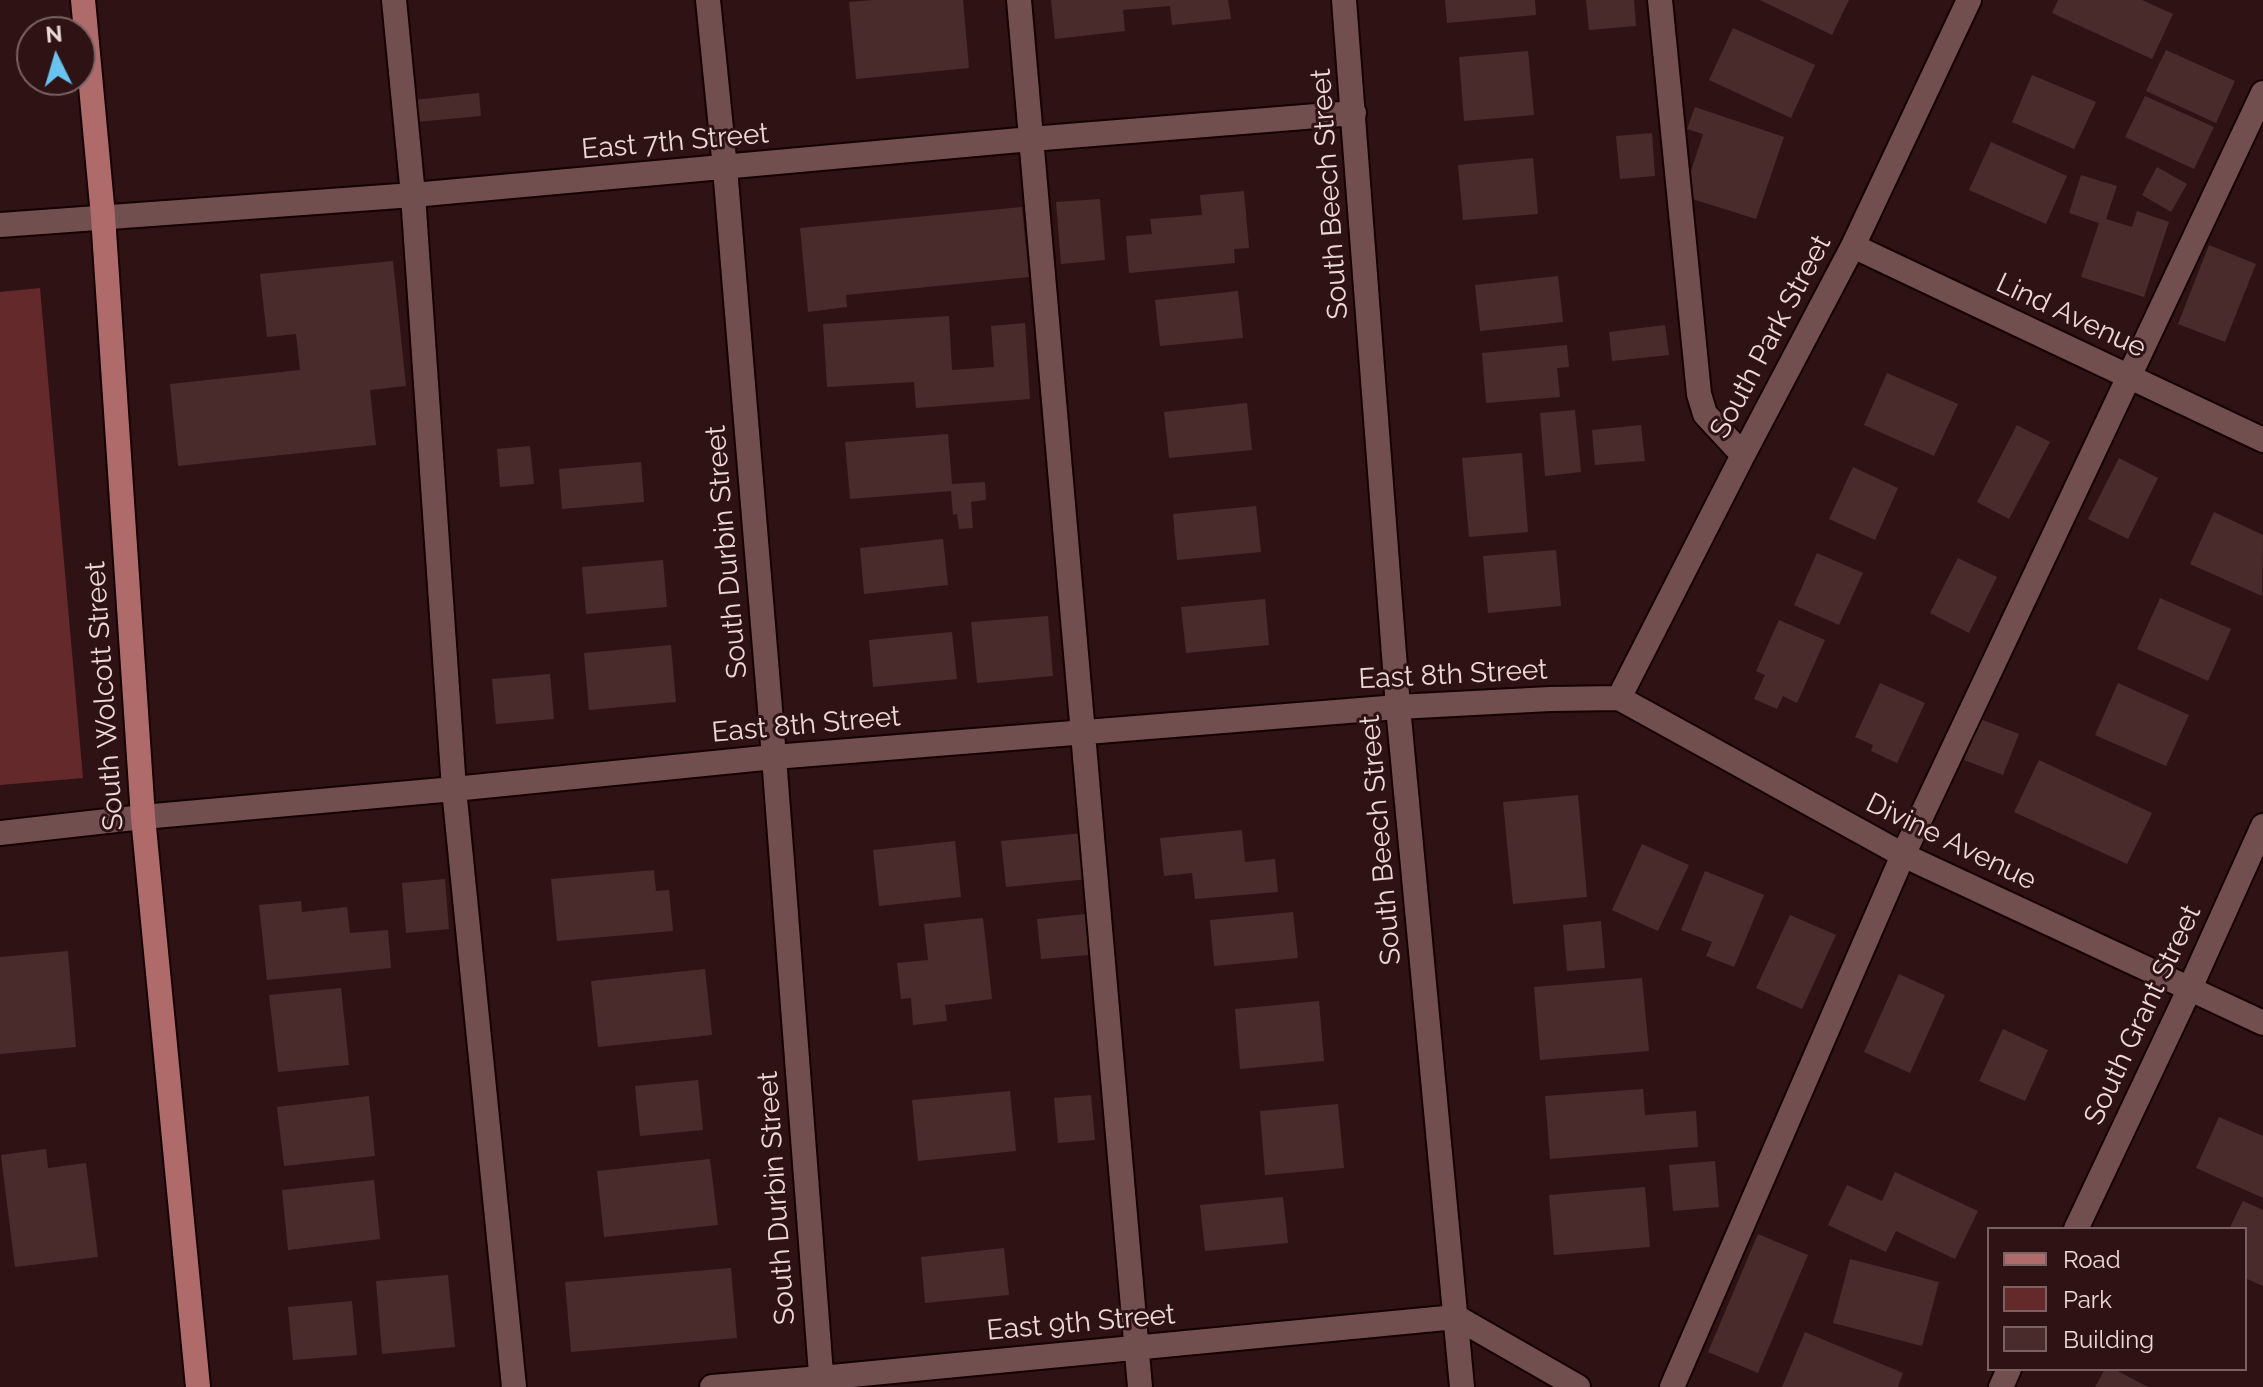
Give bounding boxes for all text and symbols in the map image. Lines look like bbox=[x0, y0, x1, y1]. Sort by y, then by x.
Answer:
north arrow bbox=[16, 16, 96, 96]
text: N bbox=[45, 20, 64, 48]
street label: South Beech Street bbox=[1304, 68, 1356, 320]
street label: East 7th Street bbox=[580, 117, 770, 167]
street label: South Park Street bbox=[1703, 230, 1839, 444]
street label: Lind Avenue bbox=[1991, 267, 2151, 365]
street label: South Durbin Street bbox=[699, 424, 755, 680]
street label: South Wolcott Street bbox=[79, 560, 131, 832]
street label: East 8th Street bbox=[1358, 653, 1548, 697]
street label: East 8th Street bbox=[710, 700, 902, 750]
street label: South Beech Street bbox=[1353, 713, 1409, 967]
street label: Divine Avenue bbox=[1860, 786, 2042, 898]
street label: South Grant Street bbox=[2077, 900, 2209, 1130]
street label: South Durbin Street bbox=[751, 1070, 803, 1326]
legend bbox=[1987, 1227, 2247, 1371]
text: Road bbox=[2063, 1245, 2121, 1274]
text: Park bbox=[2063, 1285, 2112, 1314]
street label: East 9th Street bbox=[985, 1298, 1177, 1348]
text: Building bbox=[2063, 1325, 2154, 1354]

